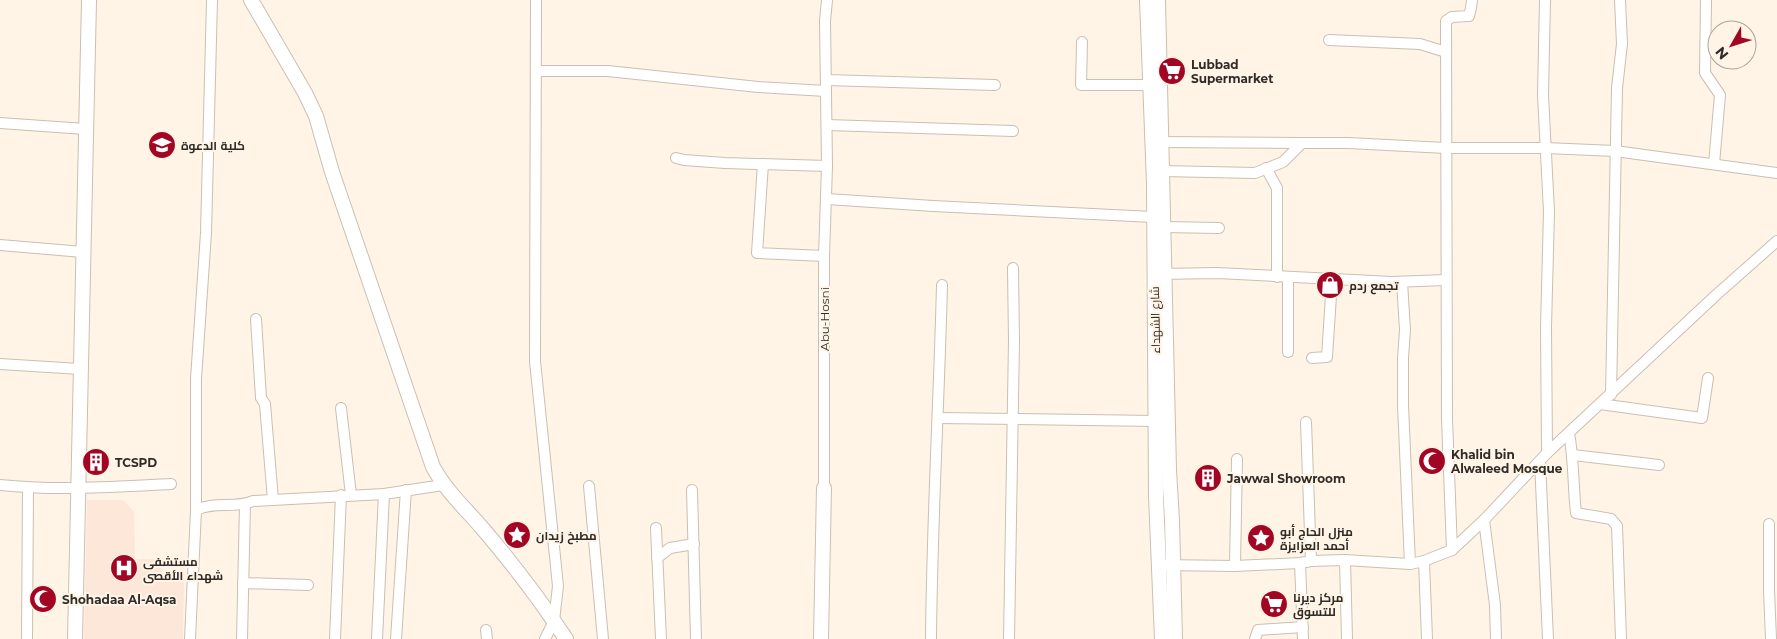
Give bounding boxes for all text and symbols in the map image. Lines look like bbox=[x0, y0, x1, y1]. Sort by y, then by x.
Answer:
north arrow bbox=[1707, 20, 1757, 70]
text: N bbox=[1711, 43, 1732, 63]
supermarket icon: Lubbad Supermarket bbox=[1157, 56, 1187, 86]
place label: Lubbad Supermarket bbox=[1191, 57, 1274, 86]
school or university icon: كلية الدعوة bbox=[147, 130, 177, 160]
place label: كلية الدعوة bbox=[181, 138, 245, 154]
shop icon: تجمع ردم bbox=[1315, 270, 1345, 300]
place label: تجمع ردم bbox=[1349, 278, 1399, 295]
street label: شارع الشهداء bbox=[1147, 286, 1164, 354]
street label: Abu-Hosni bbox=[817, 287, 832, 351]
mosque icon: Khalid bin Alwaleed Mosque bbox=[1417, 446, 1447, 476]
building icon: TCSPD bbox=[81, 447, 111, 477]
place label: Khalid bin Alwaleed Mosque bbox=[1450, 447, 1563, 476]
place label: TCSPD bbox=[115, 455, 157, 470]
building icon: Jawwal Showroom bbox=[1193, 463, 1223, 493]
place label: Jawwal Showroom bbox=[1226, 471, 1346, 486]
place icon: مطبخ زيدان bbox=[502, 520, 532, 550]
place icon: منزل الحاج أبو أحمد العزايزة bbox=[1246, 523, 1276, 553]
place label: منزل الحاج أبو أحمد العزايزة bbox=[1280, 524, 1353, 554]
place label: مطبخ زيدان bbox=[536, 528, 597, 545]
hospital icon: مستشفى شهداء الأقصى bbox=[109, 553, 139, 583]
place label: مستشفى شهداء الأقصى bbox=[143, 554, 223, 584]
mosque icon: Shohadaa Al-Aqsa bbox=[28, 584, 58, 614]
supermarket icon: مركز ديرنا للتسوق bbox=[1259, 589, 1289, 619]
place label: مركز ديرنا للتسوق bbox=[1293, 590, 1343, 620]
place label: Shohadaa Al-Aqsa bbox=[62, 592, 176, 607]

